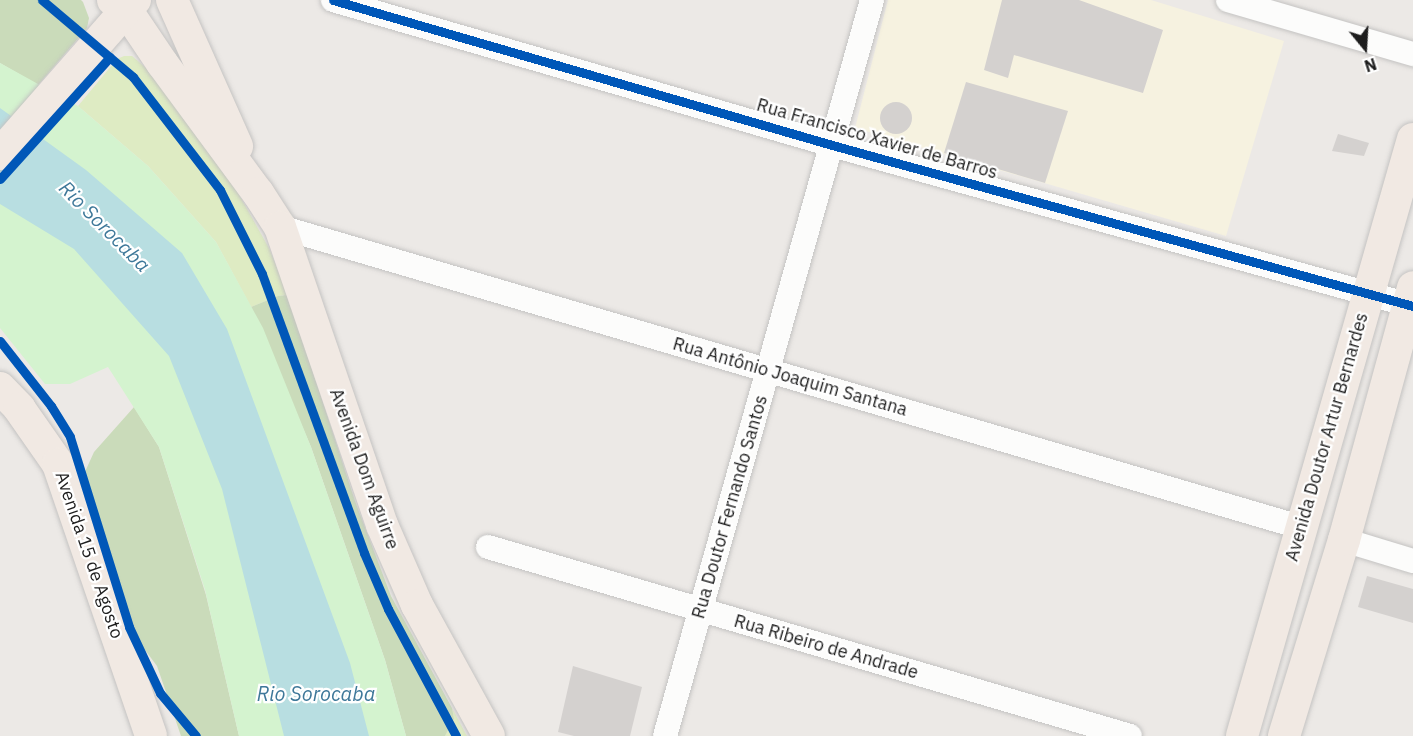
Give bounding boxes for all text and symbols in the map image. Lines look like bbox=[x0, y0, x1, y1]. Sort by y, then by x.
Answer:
north arrow bbox=[1335, 18, 1395, 78]
text: N bbox=[1362, 54, 1379, 76]
street label: Rua Francisco Xavier de Barros bbox=[754, 94, 1000, 184]
water label: Rio Sorocaba bbox=[55, 176, 155, 276]
street label: Avenida Doutor Artur Bernardes bbox=[1281, 310, 1373, 564]
street label: Rua Antônio Joaquim Santana bbox=[670, 333, 910, 421]
street label: Avenida Dom Aguirre bbox=[325, 386, 403, 552]
street label: Rua Doutor Fernando Santos bbox=[688, 393, 772, 621]
street label: Avenida 15 de Agosto bbox=[50, 469, 128, 641]
street label: Rua Ribeiro de Andrade bbox=[731, 610, 921, 684]
water label: Rio Sorocaba bbox=[257, 681, 375, 705]

